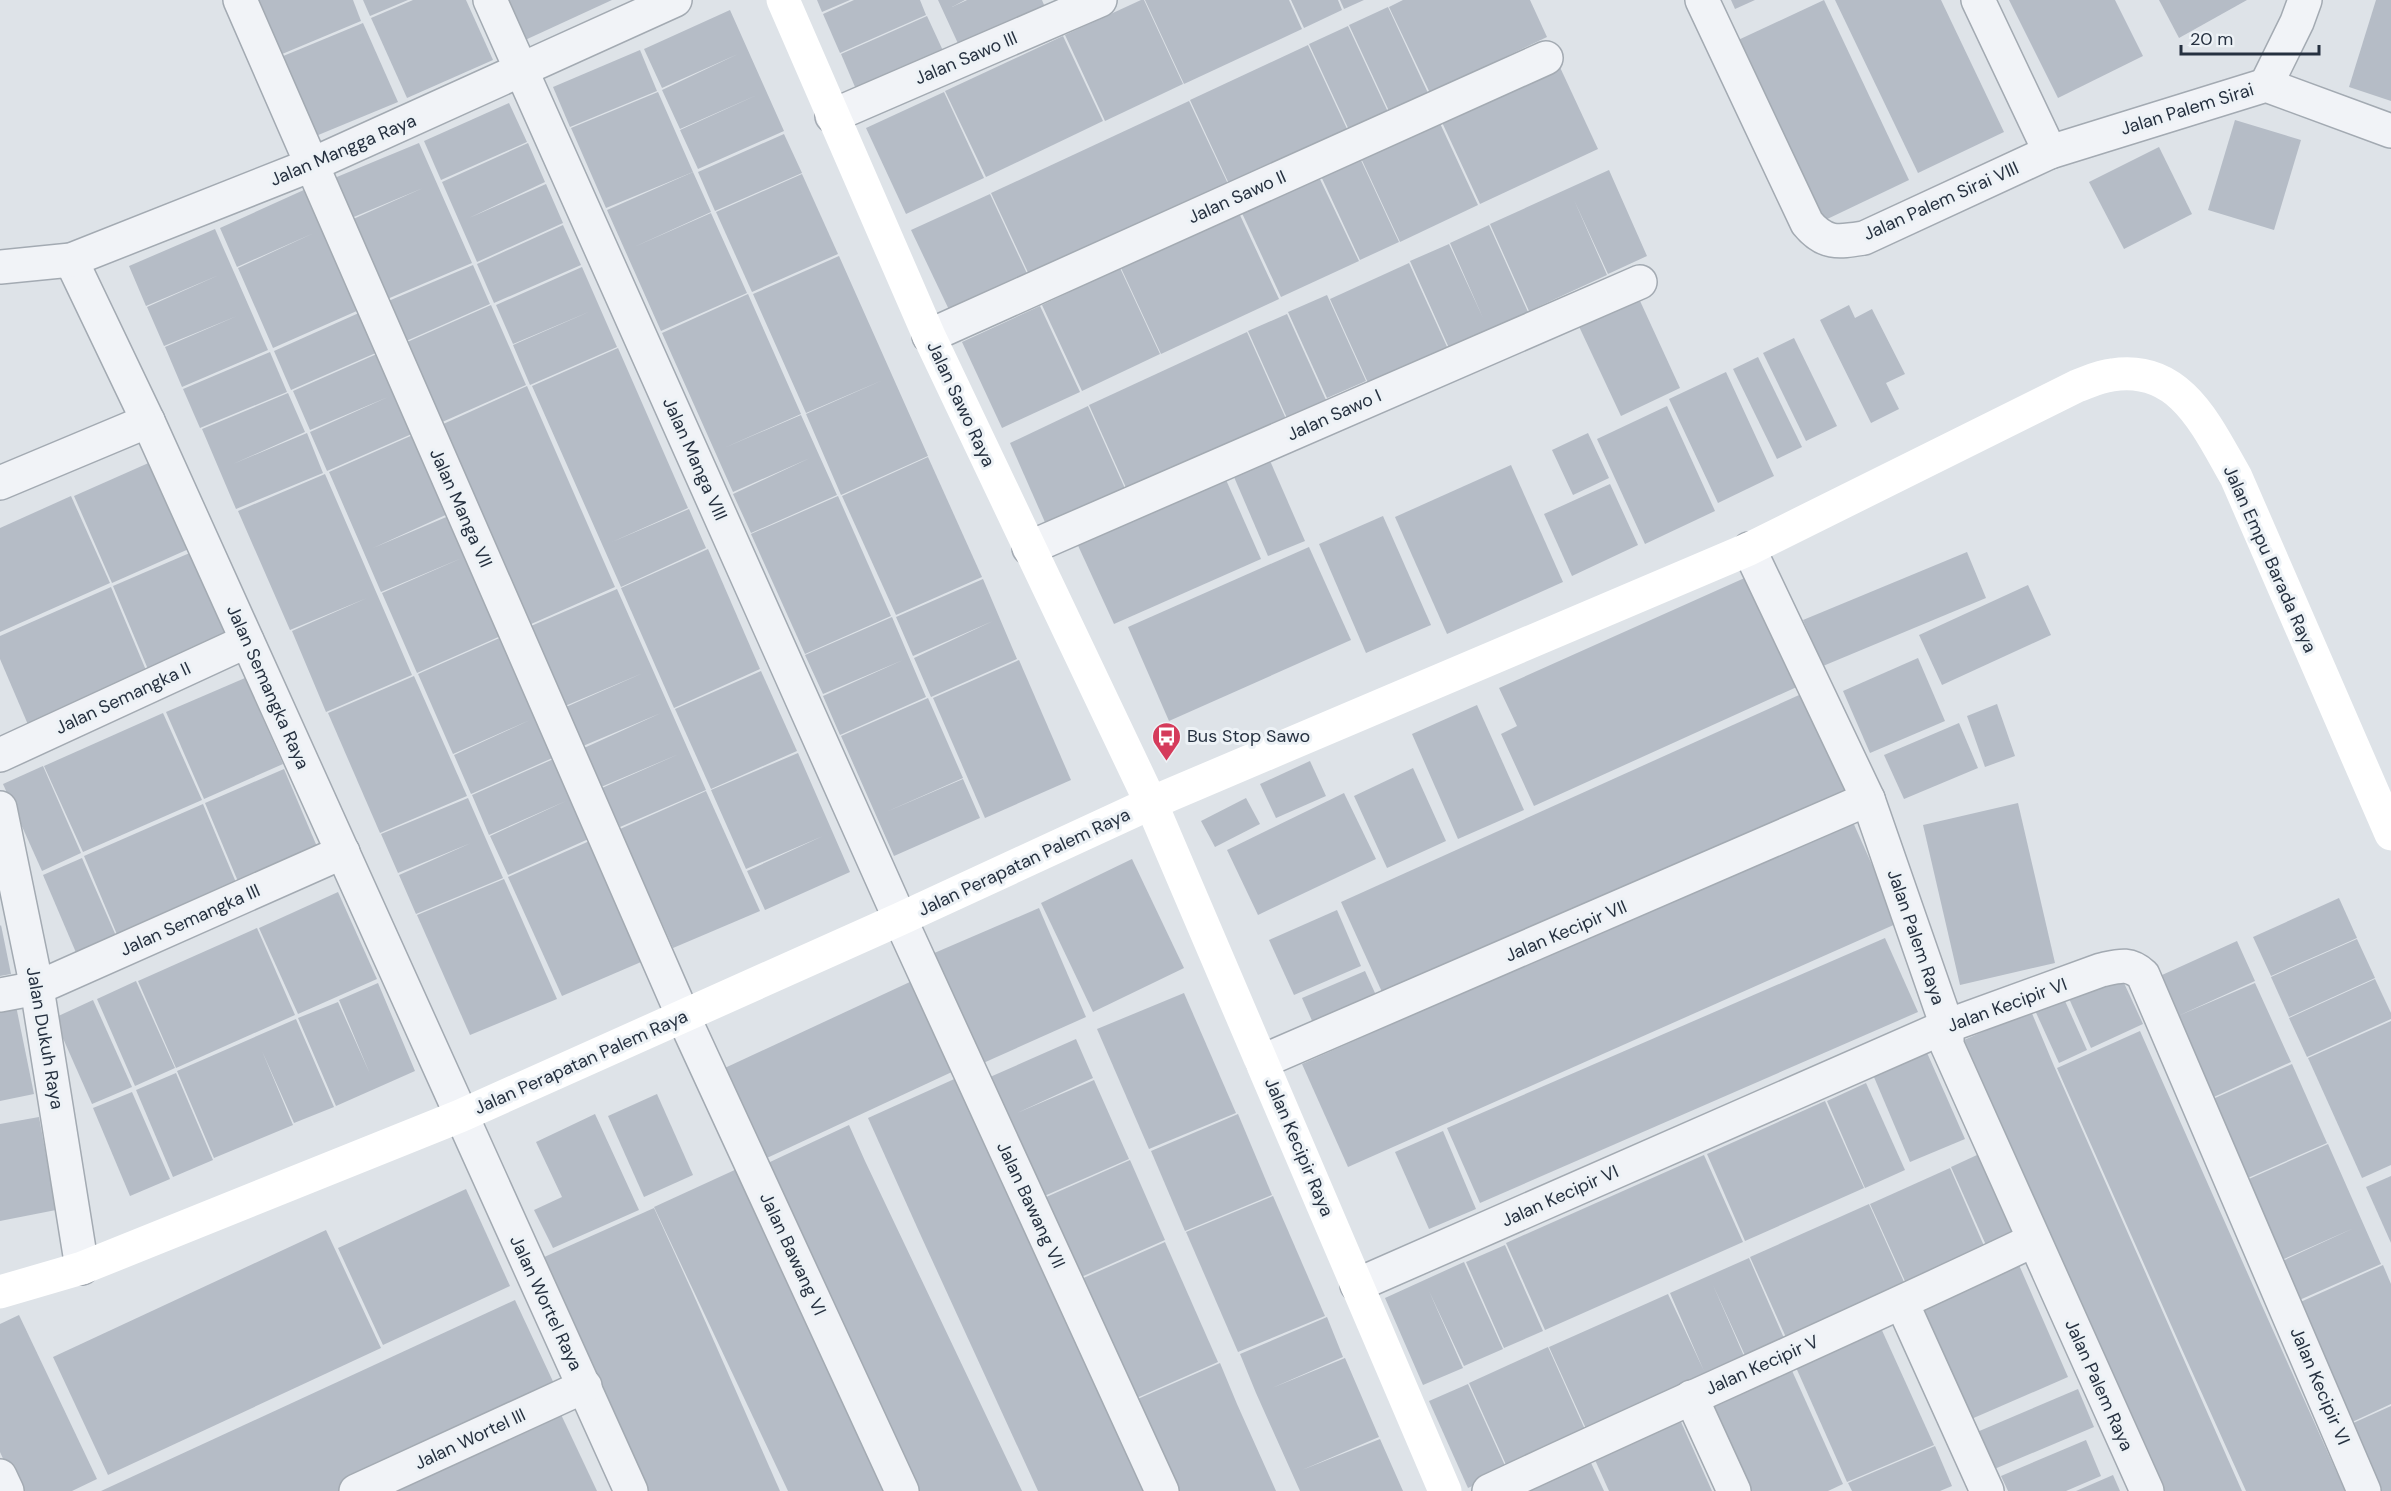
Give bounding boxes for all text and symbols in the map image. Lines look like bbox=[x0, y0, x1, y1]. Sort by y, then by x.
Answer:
scale bar bbox=[2181, 18, 2319, 56]
street label: Jalan Sawo III bbox=[911, 26, 1021, 90]
text: 20 m bbox=[2190, 27, 2233, 51]
street label: Jalan Palem Sirai bbox=[2117, 77, 2257, 141]
street label: Jalan Mangga Raya bbox=[266, 108, 420, 192]
street label: Jalan Palem Sirai VIII bbox=[1860, 156, 2022, 246]
street label: Jalan Sawo II bbox=[1184, 165, 1290, 229]
street label: Jalan Sawo Raya bbox=[921, 337, 1001, 471]
street label: Jalan Sawo I bbox=[1283, 384, 1385, 446]
street label: Jalan Manga VIII bbox=[657, 394, 733, 524]
street label: Jalan Manga VII bbox=[424, 445, 498, 571]
street label: Jalan Empu Barada Raya bbox=[2218, 462, 2322, 656]
street label: Jalan Semangka Raya bbox=[221, 601, 315, 773]
street label: Jalan Semangka II bbox=[51, 656, 195, 740]
bus stop icon: Bus Stop Sawo bbox=[1150, 720, 1182, 762]
place label: Bus Stop Sawo bbox=[1187, 724, 1310, 748]
street label: Jalan Perapatan Palem Raya bbox=[914, 802, 1134, 922]
street label: Jalan Palem Raya bbox=[1882, 866, 1950, 1008]
street label: Jalan Semangka III bbox=[116, 878, 264, 962]
street label: Jalan Kecipir VII bbox=[1501, 895, 1631, 967]
street label: Jalan Dukuh Raya bbox=[21, 965, 69, 1111]
street label: Jalan Kecipir VI bbox=[1944, 972, 2070, 1038]
street label: Jalan Perapatan Palem Raya bbox=[471, 1004, 691, 1120]
street label: Jalan Kecipir Raya bbox=[1259, 1074, 1339, 1220]
street label: Jalan Bawang VII bbox=[991, 1138, 1071, 1272]
street label: Jalan Kecipir VI bbox=[1498, 1159, 1622, 1233]
street label: Jalan Bawang VI bbox=[754, 1189, 832, 1319]
street label: Jalan Wortel Raya bbox=[504, 1231, 588, 1375]
street label: Jalan Palem Raya bbox=[2059, 1315, 2139, 1455]
street label: Jalan Kecipir VI bbox=[2284, 1323, 2356, 1449]
street label: Jalan Kecipir V bbox=[1702, 1329, 1822, 1401]
street label: Jalan Wortel III bbox=[411, 1403, 529, 1475]

